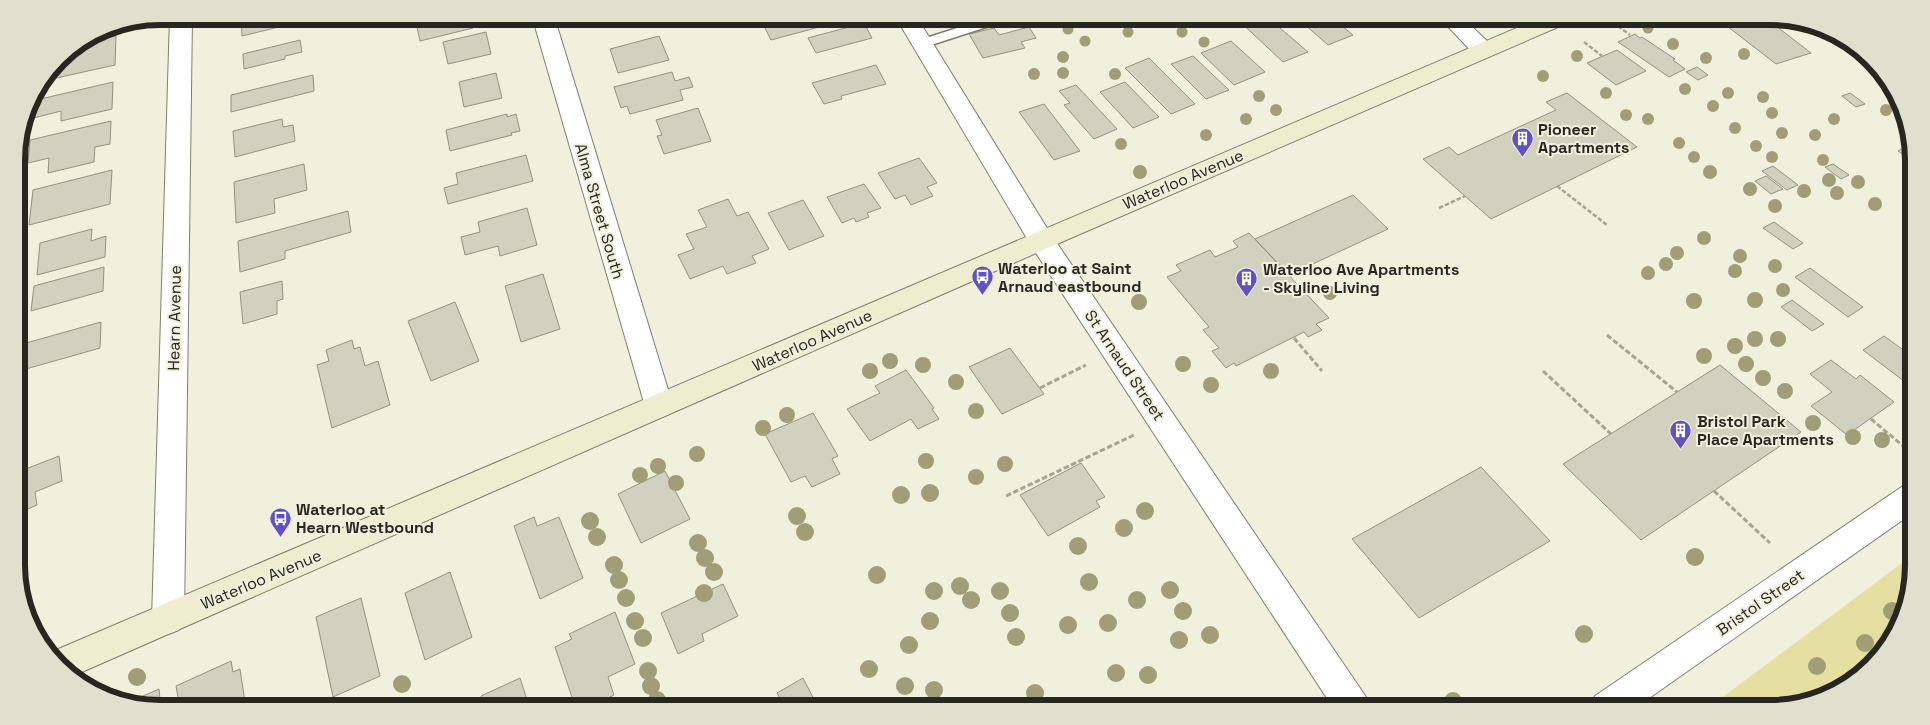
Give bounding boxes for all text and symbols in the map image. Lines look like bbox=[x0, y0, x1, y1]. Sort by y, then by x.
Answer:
place label: Pioneer Apartments bbox=[1538, 119, 1629, 158]
building icon: Pioneer Apartments bbox=[1510, 126, 1534, 157]
street label: Alma Street South bbox=[570, 141, 629, 282]
street label: Waterloo Avenue bbox=[1120, 145, 1247, 214]
place label: Waterloo at Saint Arnaud eastbound bbox=[998, 258, 1141, 297]
place label: Waterloo Ave Apartments - Skyline Living bbox=[1263, 259, 1459, 298]
street label: Hearn Avenue bbox=[163, 265, 186, 371]
bus stop icon: Waterloo at Saint Arnaud eastbound bbox=[970, 265, 994, 296]
building icon: Waterloo Ave Apartments - Skyline Living bbox=[1235, 266, 1259, 297]
street label: Waterloo Avenue bbox=[749, 305, 875, 376]
street label: St Arnaud Street bbox=[1080, 306, 1169, 425]
place label: Bristol Park Place Apartments bbox=[1697, 411, 1834, 450]
building icon: Bristol Park Place Apartments bbox=[1669, 418, 1693, 449]
place label: Waterloo at Hearn Westbound bbox=[296, 499, 434, 538]
bus stop icon: Waterloo at Hearn Westbound bbox=[268, 506, 292, 537]
street label: Waterloo Avenue bbox=[198, 545, 325, 614]
street label: Bristol Street bbox=[1712, 564, 1808, 640]

